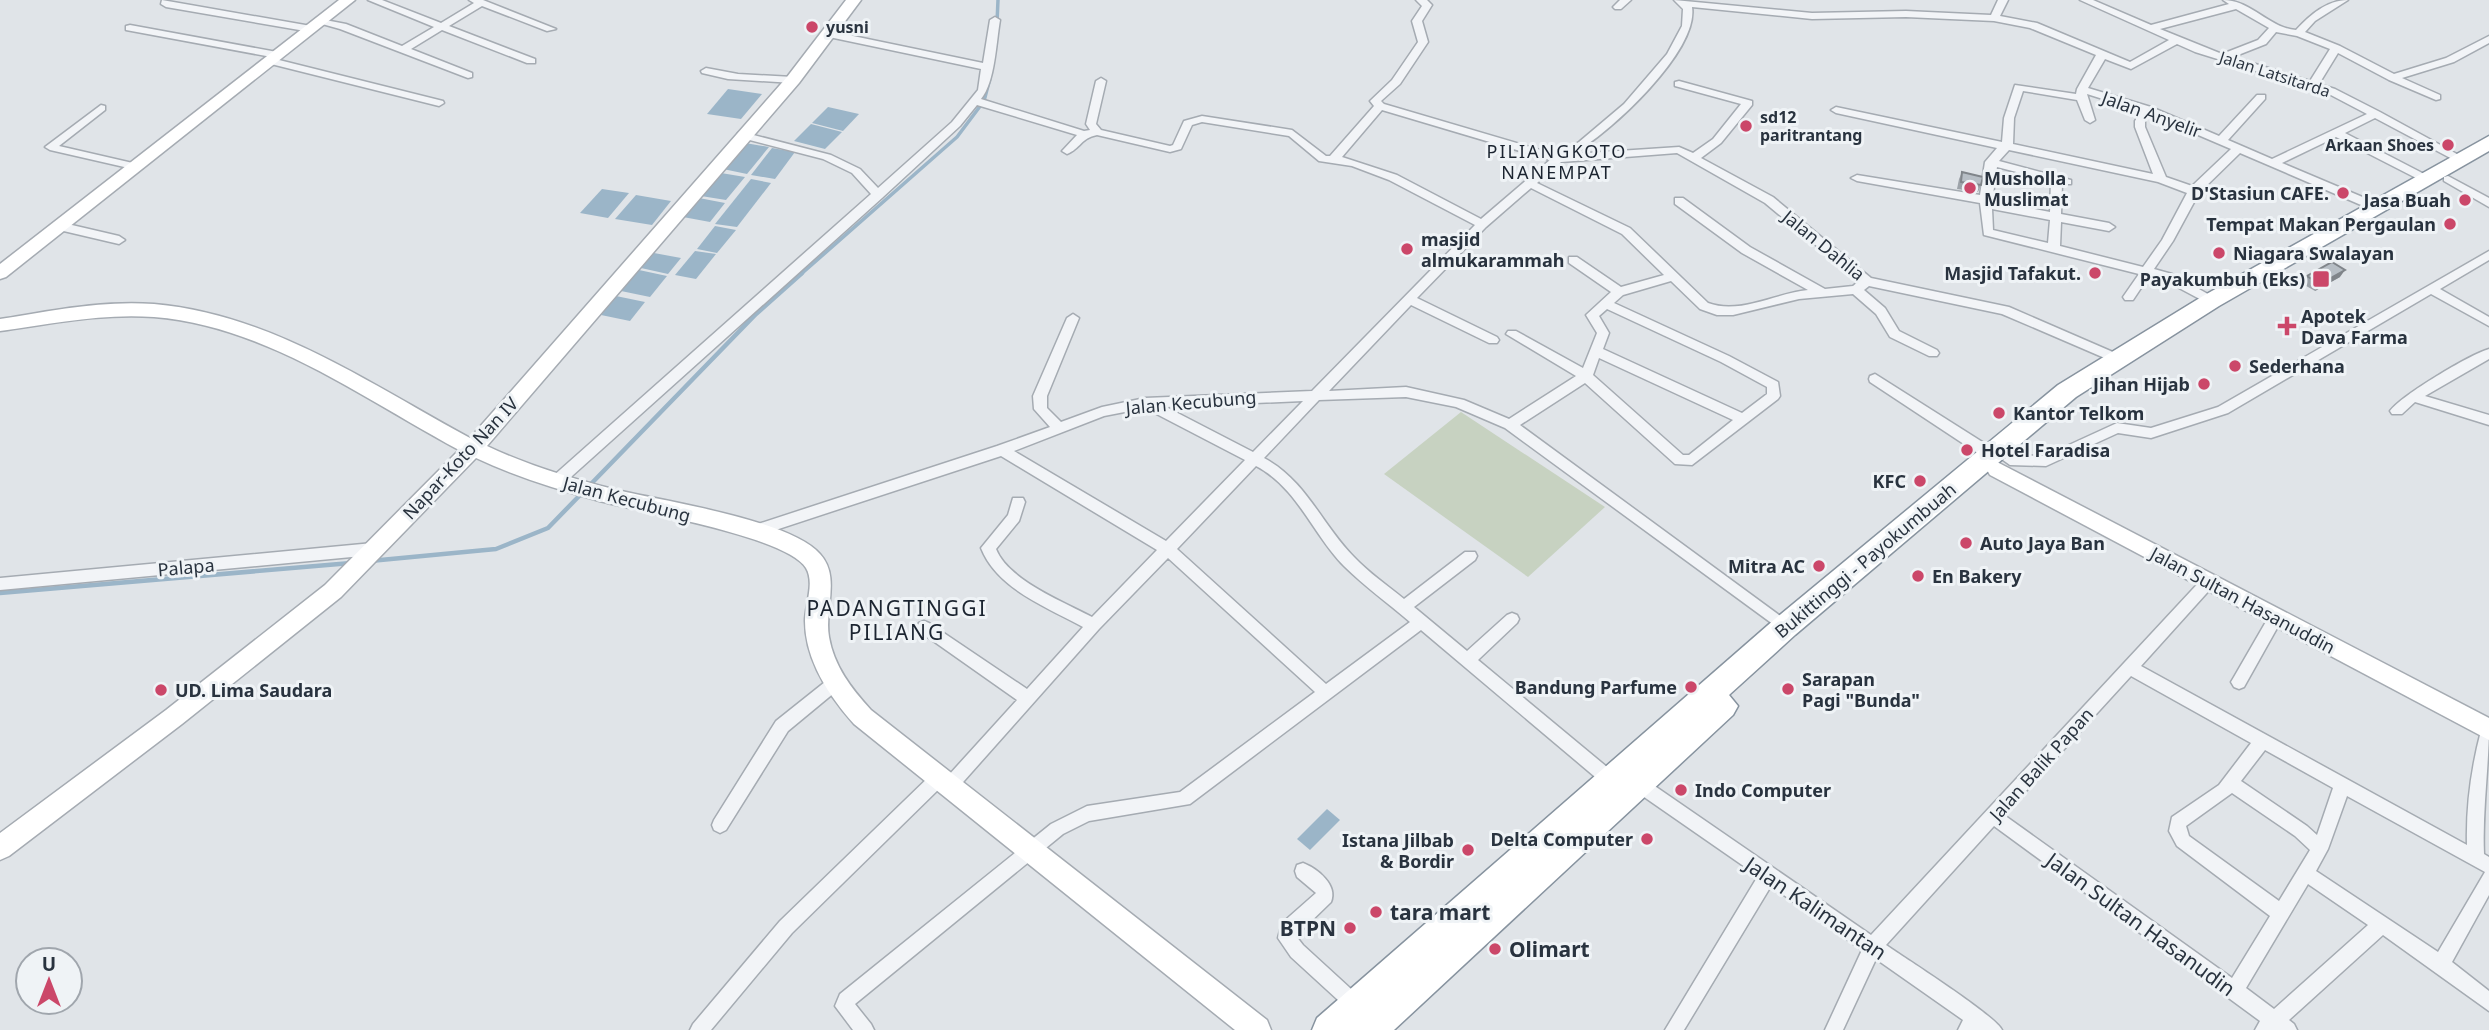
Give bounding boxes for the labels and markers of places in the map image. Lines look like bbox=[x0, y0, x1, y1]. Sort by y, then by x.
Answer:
place label: yusni bbox=[826, 16, 869, 38]
marker: yusni bbox=[804, 19, 820, 35]
place label: sd12 paritrantang bbox=[1760, 106, 1862, 146]
marker: sd12 paritrantang bbox=[1738, 118, 1754, 134]
place label: Arkaan Shoes bbox=[2325, 134, 2434, 156]
marker: Arkaan Shoes bbox=[2440, 137, 2456, 153]
place label: Musholla Muslimat bbox=[1984, 166, 2069, 211]
marker: Musholla Muslimat bbox=[1962, 180, 1978, 196]
place label: D'Stasiun CAFE. bbox=[2191, 181, 2329, 205]
marker: D'Stasiun CAFE. bbox=[2335, 185, 2351, 201]
place label: Jasa Buah bbox=[2362, 188, 2451, 212]
marker: Jasa Buah bbox=[2457, 192, 2473, 208]
place label: Tempat Makan Pergaulan bbox=[2206, 212, 2436, 236]
marker: Tempat Makan Pergaulan bbox=[2442, 216, 2458, 232]
place label: masjid almukarammah bbox=[1421, 227, 1564, 272]
marker: masjid almukarammah bbox=[1399, 241, 1415, 257]
place label: Niagara Swalayan bbox=[2233, 241, 2394, 265]
marker: Niagara Swalayan bbox=[2211, 245, 2227, 261]
place label: Masjid Tafakut. bbox=[1944, 261, 2081, 285]
marker: Masjid Tafakut. bbox=[2087, 265, 2103, 281]
place label: Payakumbuh (Eks) bbox=[2140, 267, 2305, 291]
marker: Payakumbuh (Eks) bbox=[2311, 269, 2331, 289]
place label: Apotek Dava Farma bbox=[2301, 304, 2408, 349]
marker: Apotek Dava Farma bbox=[2279, 318, 2295, 334]
place label: Sederhana bbox=[2249, 354, 2345, 378]
marker: Sederhana bbox=[2227, 358, 2243, 374]
place label: Jihan Hijab bbox=[2091, 372, 2190, 396]
marker: Jihan Hijab bbox=[2196, 376, 2212, 392]
place label: Kantor Telkom bbox=[2013, 401, 2144, 425]
marker: Kantor Telkom bbox=[1991, 405, 2007, 421]
place label: Hotel Faradisa bbox=[1981, 438, 2110, 462]
marker: Hotel Faradisa bbox=[1959, 442, 1975, 458]
place label: KFC bbox=[1873, 469, 1906, 493]
marker: KFC bbox=[1912, 473, 1928, 489]
place label: Auto Jaya Ban bbox=[1980, 531, 2105, 555]
marker: Auto Jaya Ban bbox=[1958, 535, 1974, 551]
place label: Mitra AC bbox=[1728, 554, 1805, 578]
marker: Mitra AC bbox=[1811, 558, 1827, 574]
place label: En Bakery bbox=[1932, 564, 2022, 588]
marker: En Bakery bbox=[1910, 568, 1926, 584]
place label: Sarapan Pagi "Bunda" bbox=[1802, 667, 1920, 712]
place label: Bandung Parfume bbox=[1515, 675, 1677, 699]
place label: UD. Lima Saudara bbox=[175, 678, 332, 702]
marker: Bandung Parfume bbox=[1683, 679, 1699, 695]
marker: Sarapan Pagi "Bunda" bbox=[1780, 681, 1796, 697]
marker: UD. Lima Saudara bbox=[153, 682, 169, 698]
place label: Indo Computer bbox=[1695, 778, 1831, 802]
marker: Indo Computer bbox=[1673, 782, 1689, 798]
place label: Delta Computer bbox=[1490, 827, 1633, 851]
place label: Istana Jilbab & Bordir bbox=[1342, 828, 1454, 873]
marker: Delta Computer bbox=[1639, 831, 1655, 847]
marker: Istana Jilbab & Bordir bbox=[1460, 842, 1476, 858]
place label: tara mart bbox=[1390, 898, 1490, 926]
marker: tara mart bbox=[1368, 904, 1384, 920]
place label: BTPN bbox=[1280, 914, 1336, 942]
marker: BTPN bbox=[1342, 920, 1358, 936]
place label: Olimart bbox=[1509, 935, 1590, 963]
marker: Olimart bbox=[1487, 941, 1503, 957]

